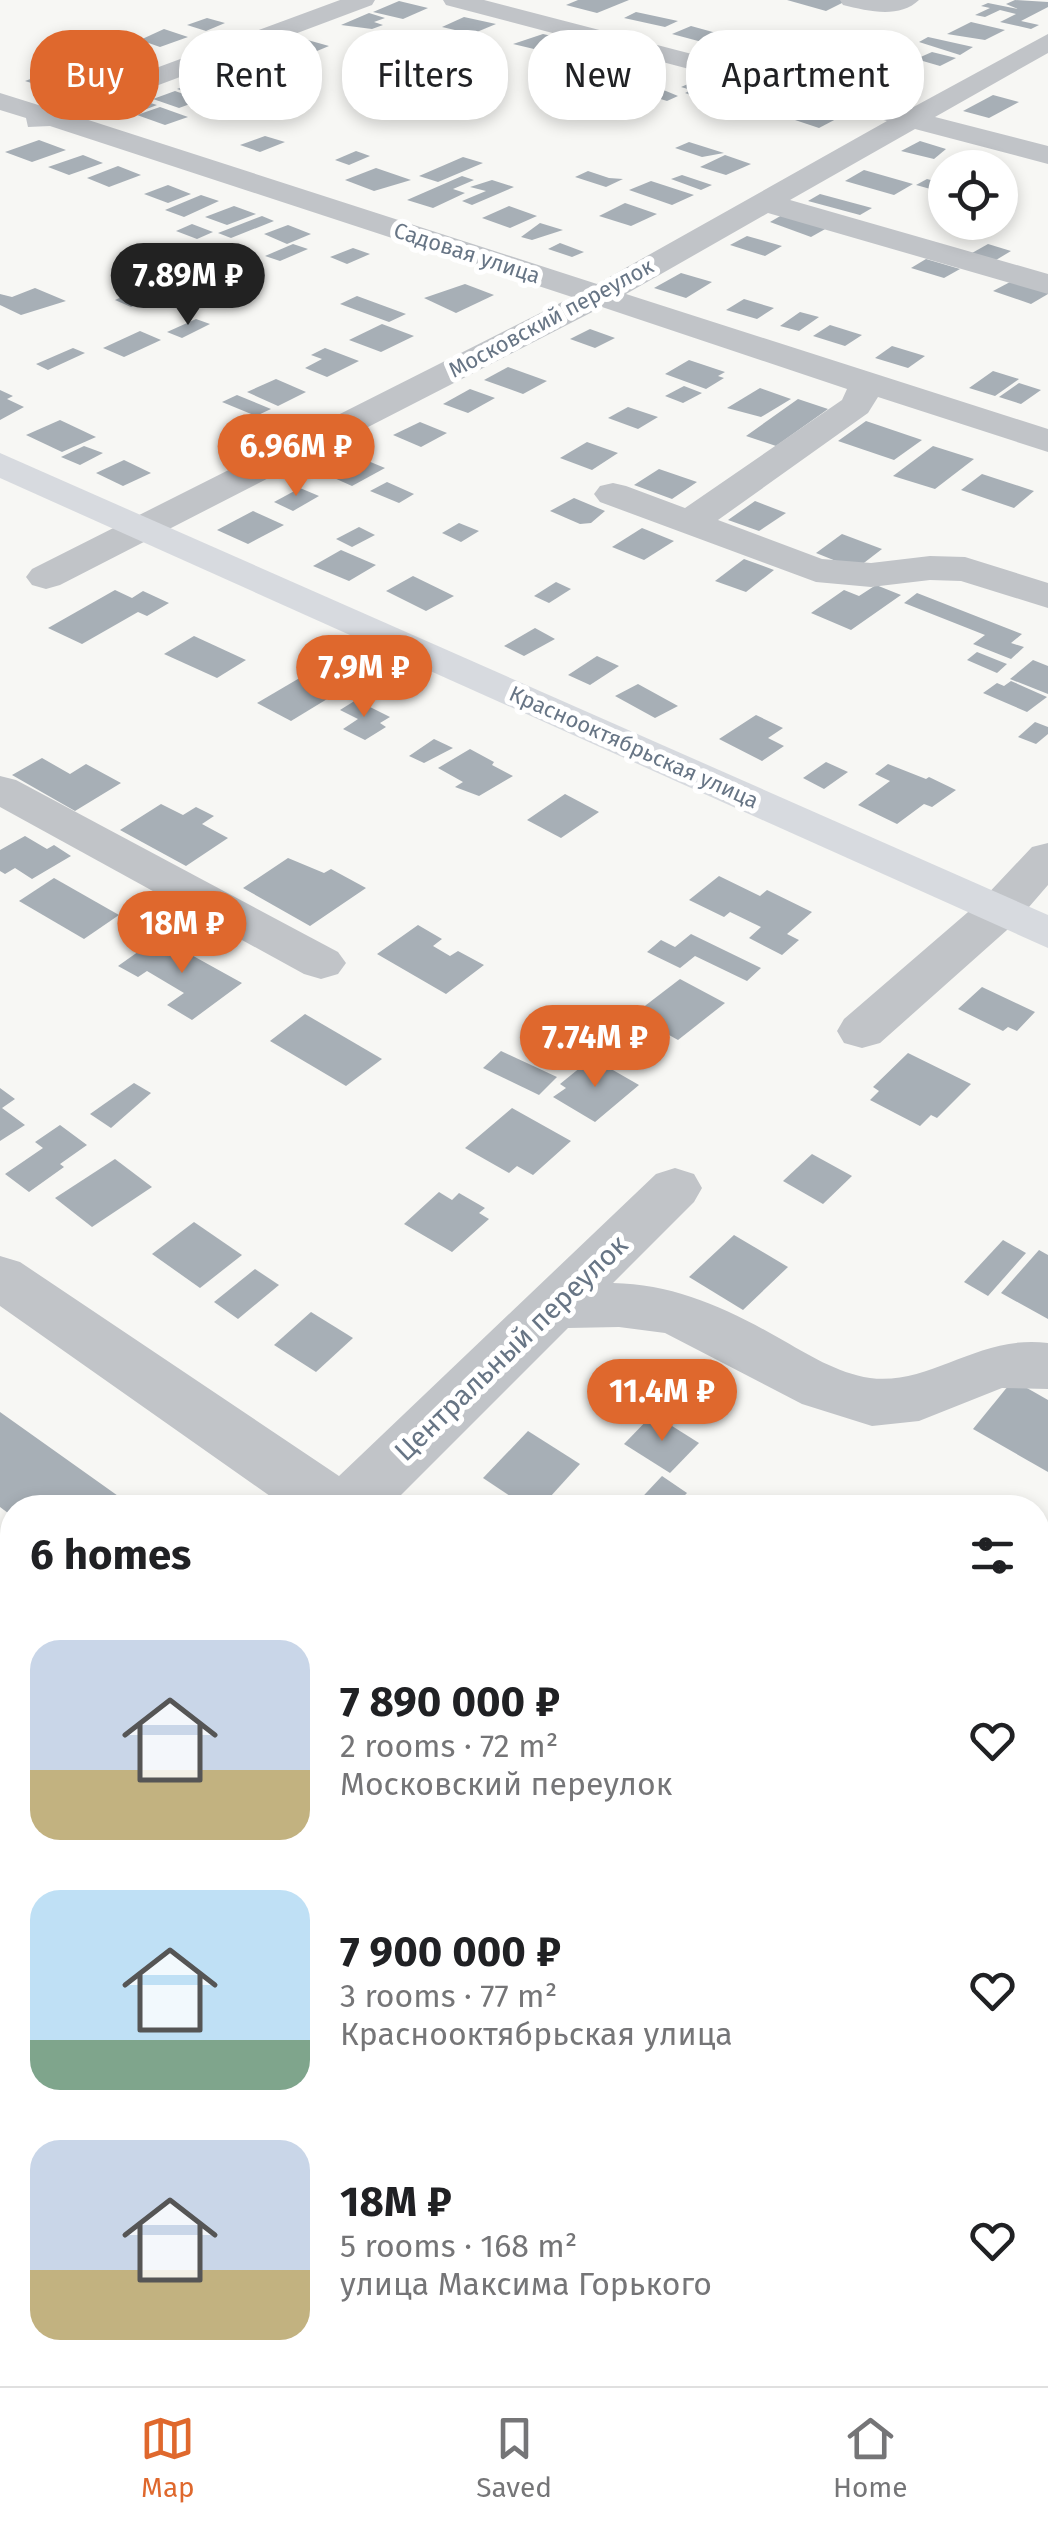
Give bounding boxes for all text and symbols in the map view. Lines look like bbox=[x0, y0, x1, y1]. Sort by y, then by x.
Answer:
chip: Buy bbox=[30, 30, 159, 120]
chip: Rent bbox=[179, 30, 322, 120]
chip: Filters bbox=[342, 30, 508, 120]
chip: New bbox=[528, 30, 666, 120]
chip: Apartment bbox=[686, 30, 924, 120]
map controls bbox=[928, 150, 1018, 240]
button: locate bbox=[928, 150, 1018, 240]
street label: Садовая улица bbox=[390, 217, 544, 289]
pin: 7.89M ₽ bbox=[96, 243, 280, 328]
street label: Московский переулок bbox=[444, 252, 659, 384]
text: 7.89M ₽ bbox=[133, 256, 243, 294]
pin: 6.96M ₽ bbox=[204, 414, 388, 499]
text: 6.96M ₽ bbox=[240, 427, 352, 465]
pin: 7.9M ₽ bbox=[283, 635, 445, 720]
text: 7.9M ₽ bbox=[318, 648, 410, 686]
street label: Краснооктябрьская улица bbox=[505, 680, 763, 814]
pin: 18M ₽ bbox=[112, 891, 252, 976]
text: 18M ₽ bbox=[139, 904, 225, 942]
pin: 7.74M ₽ bbox=[503, 1005, 687, 1090]
text: 7.74M ₽ bbox=[542, 1018, 648, 1056]
street label: Центральный переулок bbox=[388, 1228, 635, 1468]
pin: 11.4M ₽ bbox=[570, 1359, 754, 1444]
text: 11.4M ₽ bbox=[609, 1372, 715, 1410]
icon: filters bbox=[965, 1528, 1020, 1583]
text: 6 homes bbox=[30, 1530, 191, 1580]
text: 7 890 000 ₽ bbox=[340, 1677, 560, 1727]
icon: home bbox=[110, 1680, 230, 1800]
icon: heart bbox=[965, 1713, 1020, 1768]
text: 2 rooms · 72 m² bbox=[340, 1727, 558, 1765]
text: Московский переулок bbox=[340, 1765, 672, 1803]
text: 7 900 000 ₽ bbox=[340, 1927, 561, 1977]
icon: home bbox=[110, 1930, 230, 2050]
icon: heart bbox=[965, 1963, 1020, 2018]
text: 3 rooms · 77 m² bbox=[340, 1977, 557, 2015]
text: Краснооктябрьская улица bbox=[340, 2015, 733, 2053]
text: 18M ₽ bbox=[340, 2177, 452, 2227]
icon: home bbox=[110, 2180, 230, 2300]
icon: heart bbox=[965, 2213, 1020, 2268]
text: 5 rooms · 168 m² bbox=[340, 2227, 577, 2265]
text: улица Максима Горького bbox=[340, 2265, 712, 2303]
tab: Map bbox=[140, 2411, 195, 2504]
tab: Saved bbox=[476, 2411, 552, 2504]
tab: Home bbox=[833, 2411, 908, 2504]

